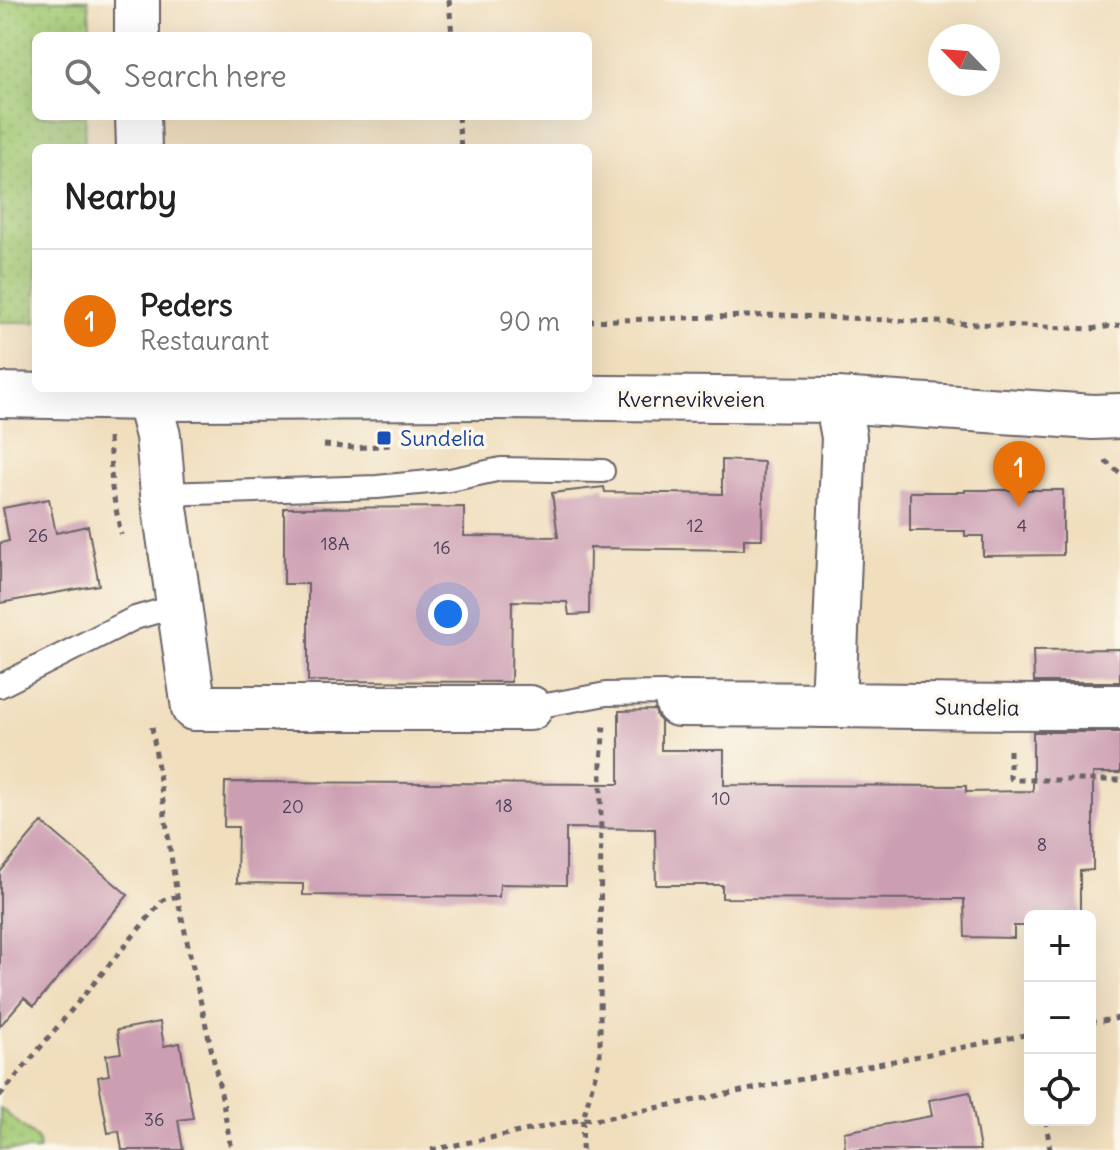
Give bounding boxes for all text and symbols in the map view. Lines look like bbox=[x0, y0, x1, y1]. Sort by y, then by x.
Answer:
north arrow bbox=[928, 24, 1000, 96]
search box bbox=[32, 32, 592, 120]
icon: search bbox=[60, 54, 104, 98]
text: Search here bbox=[124, 57, 287, 95]
text: Nearby bbox=[64, 175, 177, 218]
text: Peders bbox=[140, 286, 233, 324]
text: 1 bbox=[85, 305, 95, 338]
text: 90 m bbox=[499, 305, 560, 338]
text: Restaurant bbox=[140, 324, 269, 357]
street label: Kvernevikveien bbox=[617, 385, 765, 413]
place label: Sundelia bbox=[400, 424, 485, 452]
marker: Sundelia bbox=[375, 429, 393, 447]
pin: 1 bbox=[993, 441, 1045, 507]
house number: 12 bbox=[686, 514, 704, 537]
house number: 4 bbox=[1017, 514, 1027, 537]
house number: 26 bbox=[28, 524, 48, 547]
house number: 18A bbox=[320, 532, 350, 555]
house number: 16 bbox=[433, 536, 451, 559]
your location bbox=[428, 594, 468, 634]
street label: Sundelia bbox=[934, 692, 1020, 722]
house number: 10 bbox=[712, 787, 731, 810]
house number: 18 bbox=[495, 794, 513, 817]
house number: 20 bbox=[282, 795, 304, 818]
house number: 8 bbox=[1037, 833, 1047, 856]
map controls bbox=[1024, 910, 1096, 1126]
button: + bbox=[1024, 910, 1096, 982]
button: − bbox=[1024, 982, 1096, 1054]
button: locate bbox=[1024, 1054, 1096, 1126]
house number: 36 bbox=[144, 1108, 164, 1131]

